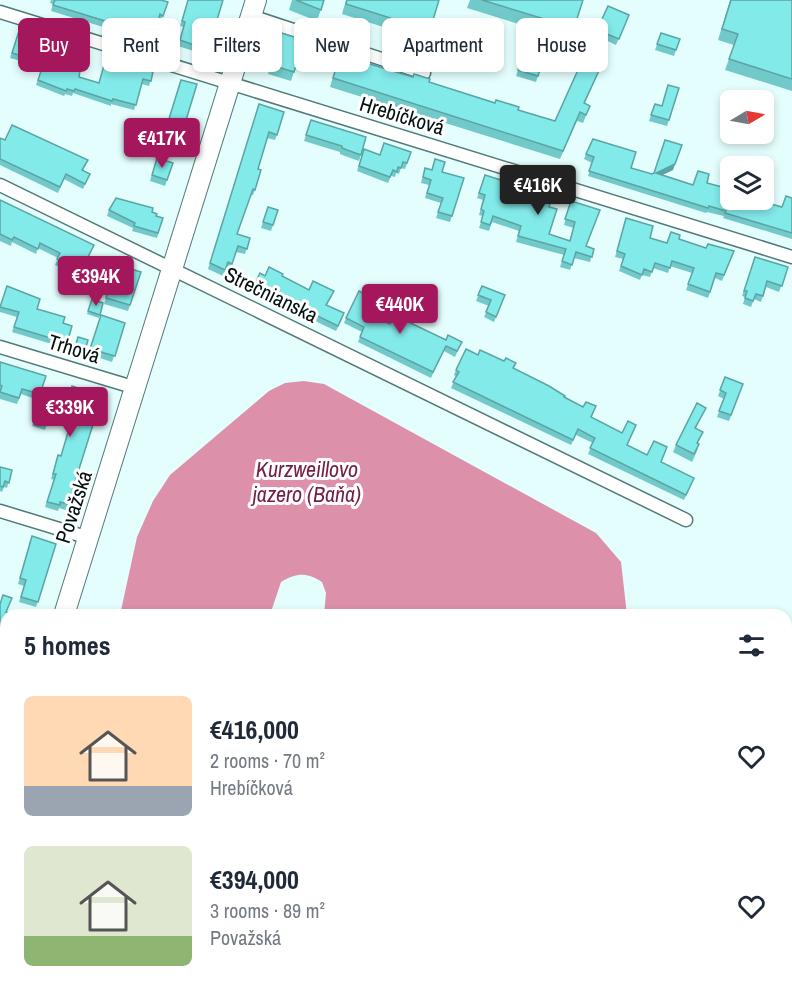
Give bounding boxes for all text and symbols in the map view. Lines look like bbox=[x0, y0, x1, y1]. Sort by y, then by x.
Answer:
chip: Buy bbox=[18, 18, 90, 72]
chip: Rent bbox=[102, 18, 180, 72]
chip: Filters bbox=[192, 18, 282, 72]
chip: New bbox=[294, 18, 370, 72]
chip: Apartment bbox=[382, 18, 504, 72]
chip: House bbox=[516, 18, 608, 72]
street label: Hrebíčková bbox=[356, 89, 448, 142]
north arrow bbox=[720, 90, 774, 144]
map controls bbox=[720, 90, 774, 210]
pin: €417K bbox=[120, 118, 204, 169]
text: €417K bbox=[138, 124, 186, 151]
button: layers bbox=[720, 156, 774, 210]
pin: €416K bbox=[496, 165, 580, 216]
text: €416K bbox=[514, 171, 562, 198]
pin: €394K bbox=[54, 256, 138, 307]
street label: Strečnianska bbox=[220, 259, 323, 330]
text: €394K bbox=[72, 262, 120, 289]
pin: €440K bbox=[358, 284, 442, 335]
text: €440K bbox=[376, 290, 424, 317]
street label: Trhová bbox=[45, 327, 104, 370]
pin: €339K bbox=[28, 387, 112, 438]
text: €339K bbox=[46, 393, 94, 420]
water label: Kurzweillovo jazero (Baňa) bbox=[250, 454, 361, 509]
street label: Považská bbox=[48, 466, 99, 547]
text: 5 homes bbox=[24, 628, 111, 663]
icon: filters bbox=[735, 629, 768, 662]
text: €416,000 bbox=[210, 712, 299, 747]
icon: home bbox=[72, 720, 144, 792]
icon: heart bbox=[735, 740, 768, 773]
text: 2 rooms · 70 m² bbox=[210, 747, 325, 774]
text: Hrebíčková bbox=[210, 774, 293, 801]
text: €394,000 bbox=[210, 862, 299, 897]
icon: home bbox=[72, 870, 144, 942]
icon: heart bbox=[735, 890, 768, 923]
text: 3 rooms · 89 m² bbox=[210, 897, 325, 924]
text: Považská bbox=[210, 924, 281, 951]

